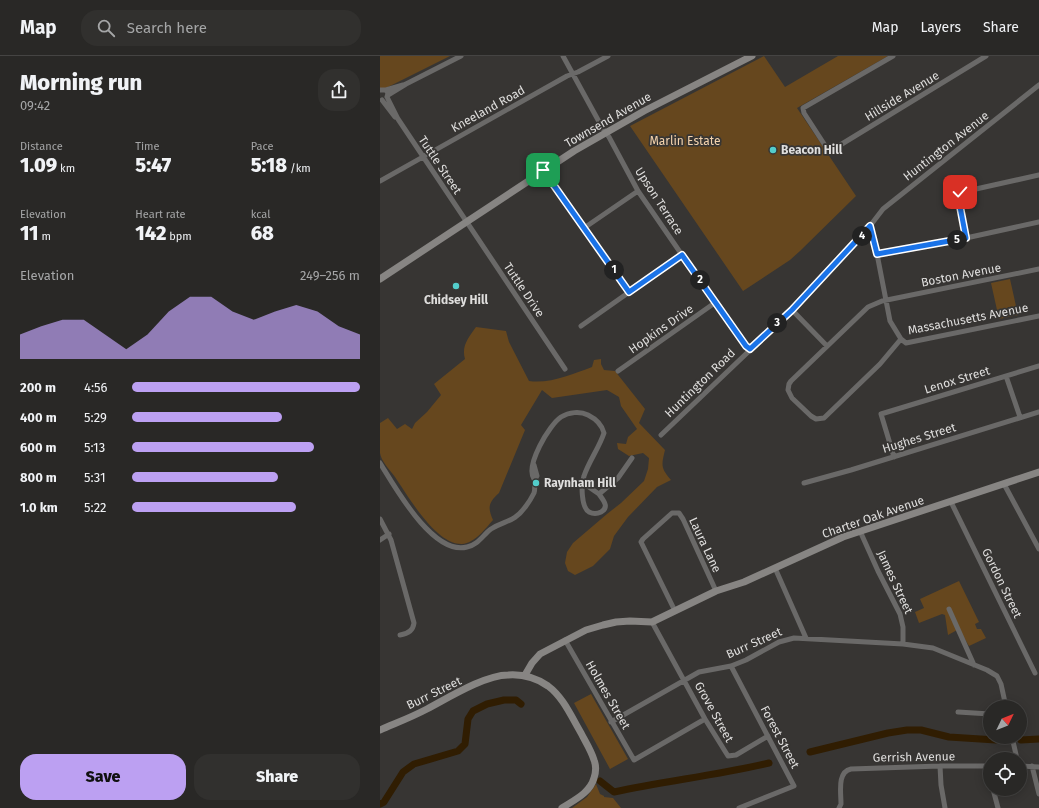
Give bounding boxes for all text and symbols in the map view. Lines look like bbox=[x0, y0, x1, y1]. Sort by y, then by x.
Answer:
search box bbox=[81, 10, 361, 46]
text: Map bbox=[20, 16, 57, 39]
icon: search bbox=[95, 17, 117, 39]
text: Search here bbox=[127, 19, 207, 37]
text: Map bbox=[872, 19, 898, 36]
text: Layers bbox=[920, 19, 961, 36]
text: Share bbox=[983, 19, 1019, 36]
street label: Hillside Avenue bbox=[862, 68, 942, 124]
text: Morning run bbox=[20, 69, 142, 96]
button: share bbox=[318, 69, 360, 111]
street label: Kneeland Road bbox=[449, 83, 527, 135]
street label: Townsend Avenue bbox=[562, 90, 654, 150]
text: 09:42 bbox=[20, 98, 50, 113]
street label: Huntington Avenue bbox=[901, 108, 991, 184]
street label: Tuttle Street bbox=[415, 133, 465, 197]
park label: Marlin Estate bbox=[649, 134, 721, 148]
text: Distance bbox=[20, 140, 63, 153]
text: Time bbox=[135, 140, 160, 153]
text: Pace bbox=[251, 140, 273, 153]
place label: Beacon Hill bbox=[781, 143, 843, 157]
marker: Beacon Hill bbox=[768, 145, 778, 155]
text: 1.09 bbox=[20, 153, 57, 177]
text: 5:47 bbox=[135, 153, 171, 177]
text: 5:18 bbox=[251, 153, 287, 177]
pin bbox=[526, 153, 560, 187]
icon: arrive bbox=[532, 159, 554, 181]
text: km bbox=[57, 162, 75, 175]
text: /km bbox=[287, 162, 311, 175]
street label: Upson Terrace bbox=[632, 165, 686, 237]
pin bbox=[943, 175, 977, 209]
icon: check bbox=[949, 181, 971, 203]
text: Elevation bbox=[20, 208, 66, 221]
text: Heart rate bbox=[135, 208, 185, 221]
text: kcal bbox=[251, 208, 270, 221]
text: 11 bbox=[20, 221, 39, 245]
text: 142 bbox=[135, 221, 166, 245]
text: 68 bbox=[251, 221, 274, 245]
pin: 4 bbox=[852, 226, 872, 246]
text: 4 bbox=[859, 229, 865, 242]
text: m bbox=[39, 230, 51, 243]
text: bpm bbox=[166, 230, 192, 243]
pin: 5 bbox=[947, 230, 967, 250]
text: 5 bbox=[954, 233, 960, 246]
street label: Tuttle Drive bbox=[501, 260, 547, 320]
pin: 1 bbox=[604, 260, 624, 280]
street label: Boston Avenue bbox=[920, 260, 1002, 290]
text: 1 bbox=[611, 263, 617, 276]
text: Elevation bbox=[20, 268, 74, 283]
text: 249–256 m bbox=[300, 268, 360, 283]
pin: 2 bbox=[690, 270, 710, 290]
text: 2 bbox=[697, 273, 703, 286]
marker: Chidsey Hill bbox=[451, 281, 461, 291]
place label: Chidsey Hill bbox=[424, 293, 489, 307]
street label: Massachusetts Avenue bbox=[907, 300, 1029, 338]
street label: Hopkins Drive bbox=[626, 302, 696, 356]
pin: 3 bbox=[767, 313, 787, 333]
text: 3 bbox=[774, 316, 780, 329]
street label: Huntington Road bbox=[662, 346, 738, 420]
street label: Lenox Street bbox=[923, 363, 992, 397]
text: 200 m bbox=[20, 380, 56, 395]
text: 4:56 bbox=[84, 380, 108, 395]
text: 400 m bbox=[20, 410, 57, 425]
text: 5:29 bbox=[84, 410, 107, 425]
street label: Hughes Street bbox=[880, 420, 958, 456]
text: 600 m bbox=[20, 440, 57, 455]
text: 5:13 bbox=[84, 440, 105, 455]
text: 800 m bbox=[20, 470, 57, 485]
text: 5:31 bbox=[84, 470, 106, 485]
place label: Raynham Hill bbox=[544, 476, 616, 490]
marker: Raynham Hill bbox=[531, 478, 541, 488]
street label: Charter Oak Avenue bbox=[820, 493, 926, 541]
text: 1.0 km bbox=[20, 500, 58, 515]
text: 5:22 bbox=[84, 500, 107, 515]
street label: Laura Lane bbox=[686, 515, 724, 575]
street label: Gordon Street bbox=[979, 546, 1025, 621]
street label: James Street bbox=[874, 548, 916, 617]
street label: Burr Street bbox=[724, 624, 785, 661]
street label: Holmes Street bbox=[583, 658, 634, 732]
street label: Burr Street bbox=[404, 673, 464, 712]
street label: Grove Street bbox=[692, 679, 737, 745]
north arrow bbox=[983, 700, 1027, 744]
map controls bbox=[983, 700, 1027, 796]
street label: Forest Street bbox=[758, 703, 803, 771]
street label: Gerrish Avenue bbox=[873, 749, 955, 765]
button: locate bbox=[983, 752, 1027, 796]
button: Save bbox=[20, 754, 186, 800]
button: Share bbox=[194, 754, 360, 800]

